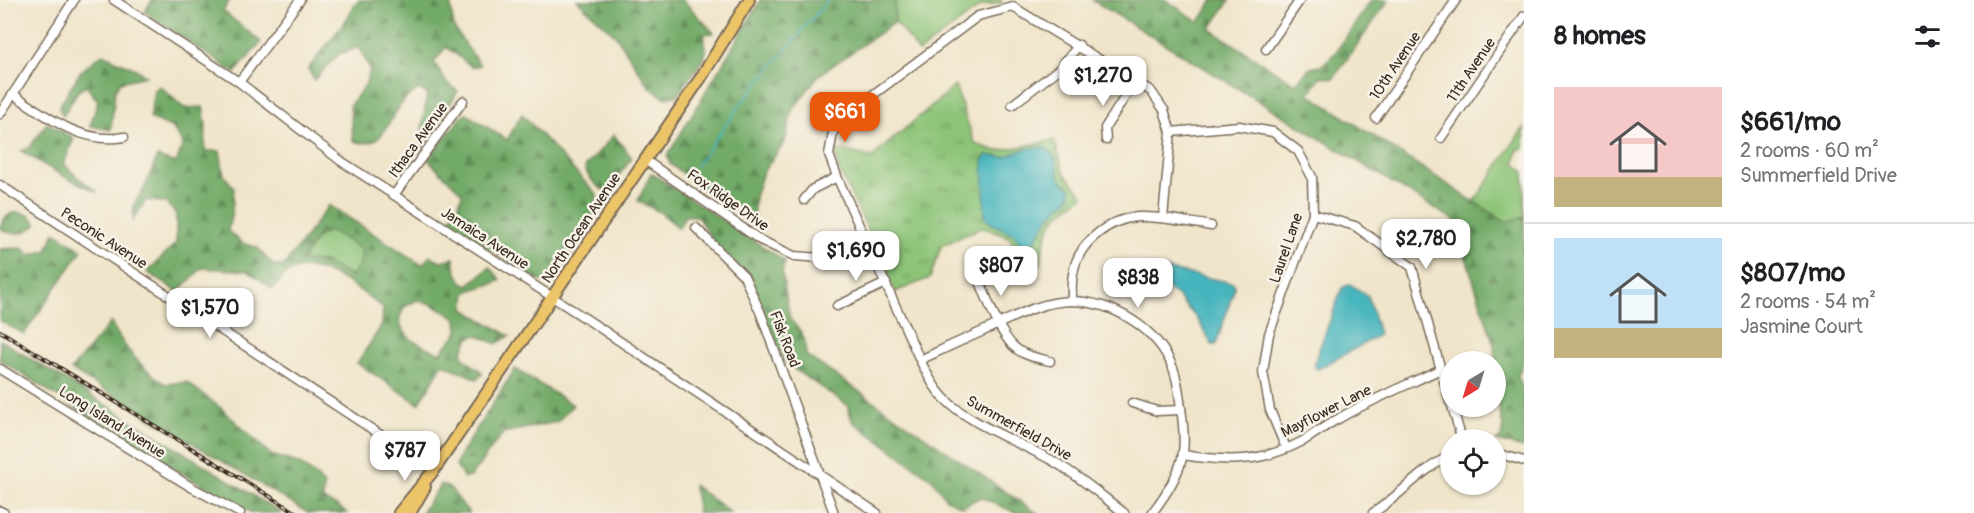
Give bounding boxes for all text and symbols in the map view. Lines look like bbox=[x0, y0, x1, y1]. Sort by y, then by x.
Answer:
text: 8 homes bbox=[1554, 20, 1646, 52]
icon: filters bbox=[1911, 20, 1944, 53]
street label: 10th Avenue bbox=[1366, 28, 1426, 104]
street label: 11th Avenue bbox=[1443, 34, 1500, 106]
pin: $1,270 bbox=[1054, 56, 1152, 107]
text: $1,270 bbox=[1073, 63, 1133, 88]
pin: $661 bbox=[809, 92, 881, 143]
street label: Ithaca Avenue bbox=[385, 99, 452, 182]
text: $661 bbox=[824, 99, 866, 124]
text: $661/mo bbox=[1740, 106, 1841, 138]
icon: home bbox=[1602, 111, 1674, 183]
text: 2 rooms · 60 m² bbox=[1740, 138, 1879, 163]
text: Summerfield Drive bbox=[1740, 163, 1897, 188]
street label: Fox Ridge Drive bbox=[683, 165, 773, 236]
street label: North Ocean Avenue bbox=[538, 169, 626, 287]
street label: Peconic Avenue bbox=[57, 203, 151, 274]
street label: Jamaica Avenue bbox=[437, 203, 533, 274]
street label: Laurel Lane bbox=[1266, 210, 1308, 286]
pin: $2,780 bbox=[1377, 219, 1475, 270]
text: $2,780 bbox=[1395, 226, 1457, 251]
pin: $1,690 bbox=[807, 231, 905, 282]
text: $1,690 bbox=[826, 238, 886, 263]
pin: $807 bbox=[965, 246, 1037, 297]
text: $807 bbox=[978, 253, 1024, 278]
text: $807/mo bbox=[1740, 257, 1845, 289]
pin: $838 bbox=[1102, 258, 1174, 309]
icon: home bbox=[1602, 262, 1674, 334]
text: $838 bbox=[1117, 265, 1159, 290]
pin: $1,570 bbox=[161, 288, 259, 339]
text: 2 rooms · 54 m² bbox=[1740, 289, 1876, 314]
text: $1,570 bbox=[181, 295, 239, 320]
street label: Fisk Road bbox=[765, 308, 804, 370]
text: Jasmine Court bbox=[1740, 314, 1863, 339]
north arrow bbox=[1440, 351, 1506, 417]
map controls bbox=[1440, 351, 1506, 495]
street label: Mayflower Lane bbox=[1278, 380, 1375, 442]
street label: Long Island Avenue bbox=[55, 382, 169, 463]
street label: Summerfield Drive bbox=[963, 392, 1075, 466]
button: locate bbox=[1440, 429, 1506, 495]
pin: $787 bbox=[369, 431, 441, 482]
text: $787 bbox=[384, 438, 426, 463]

